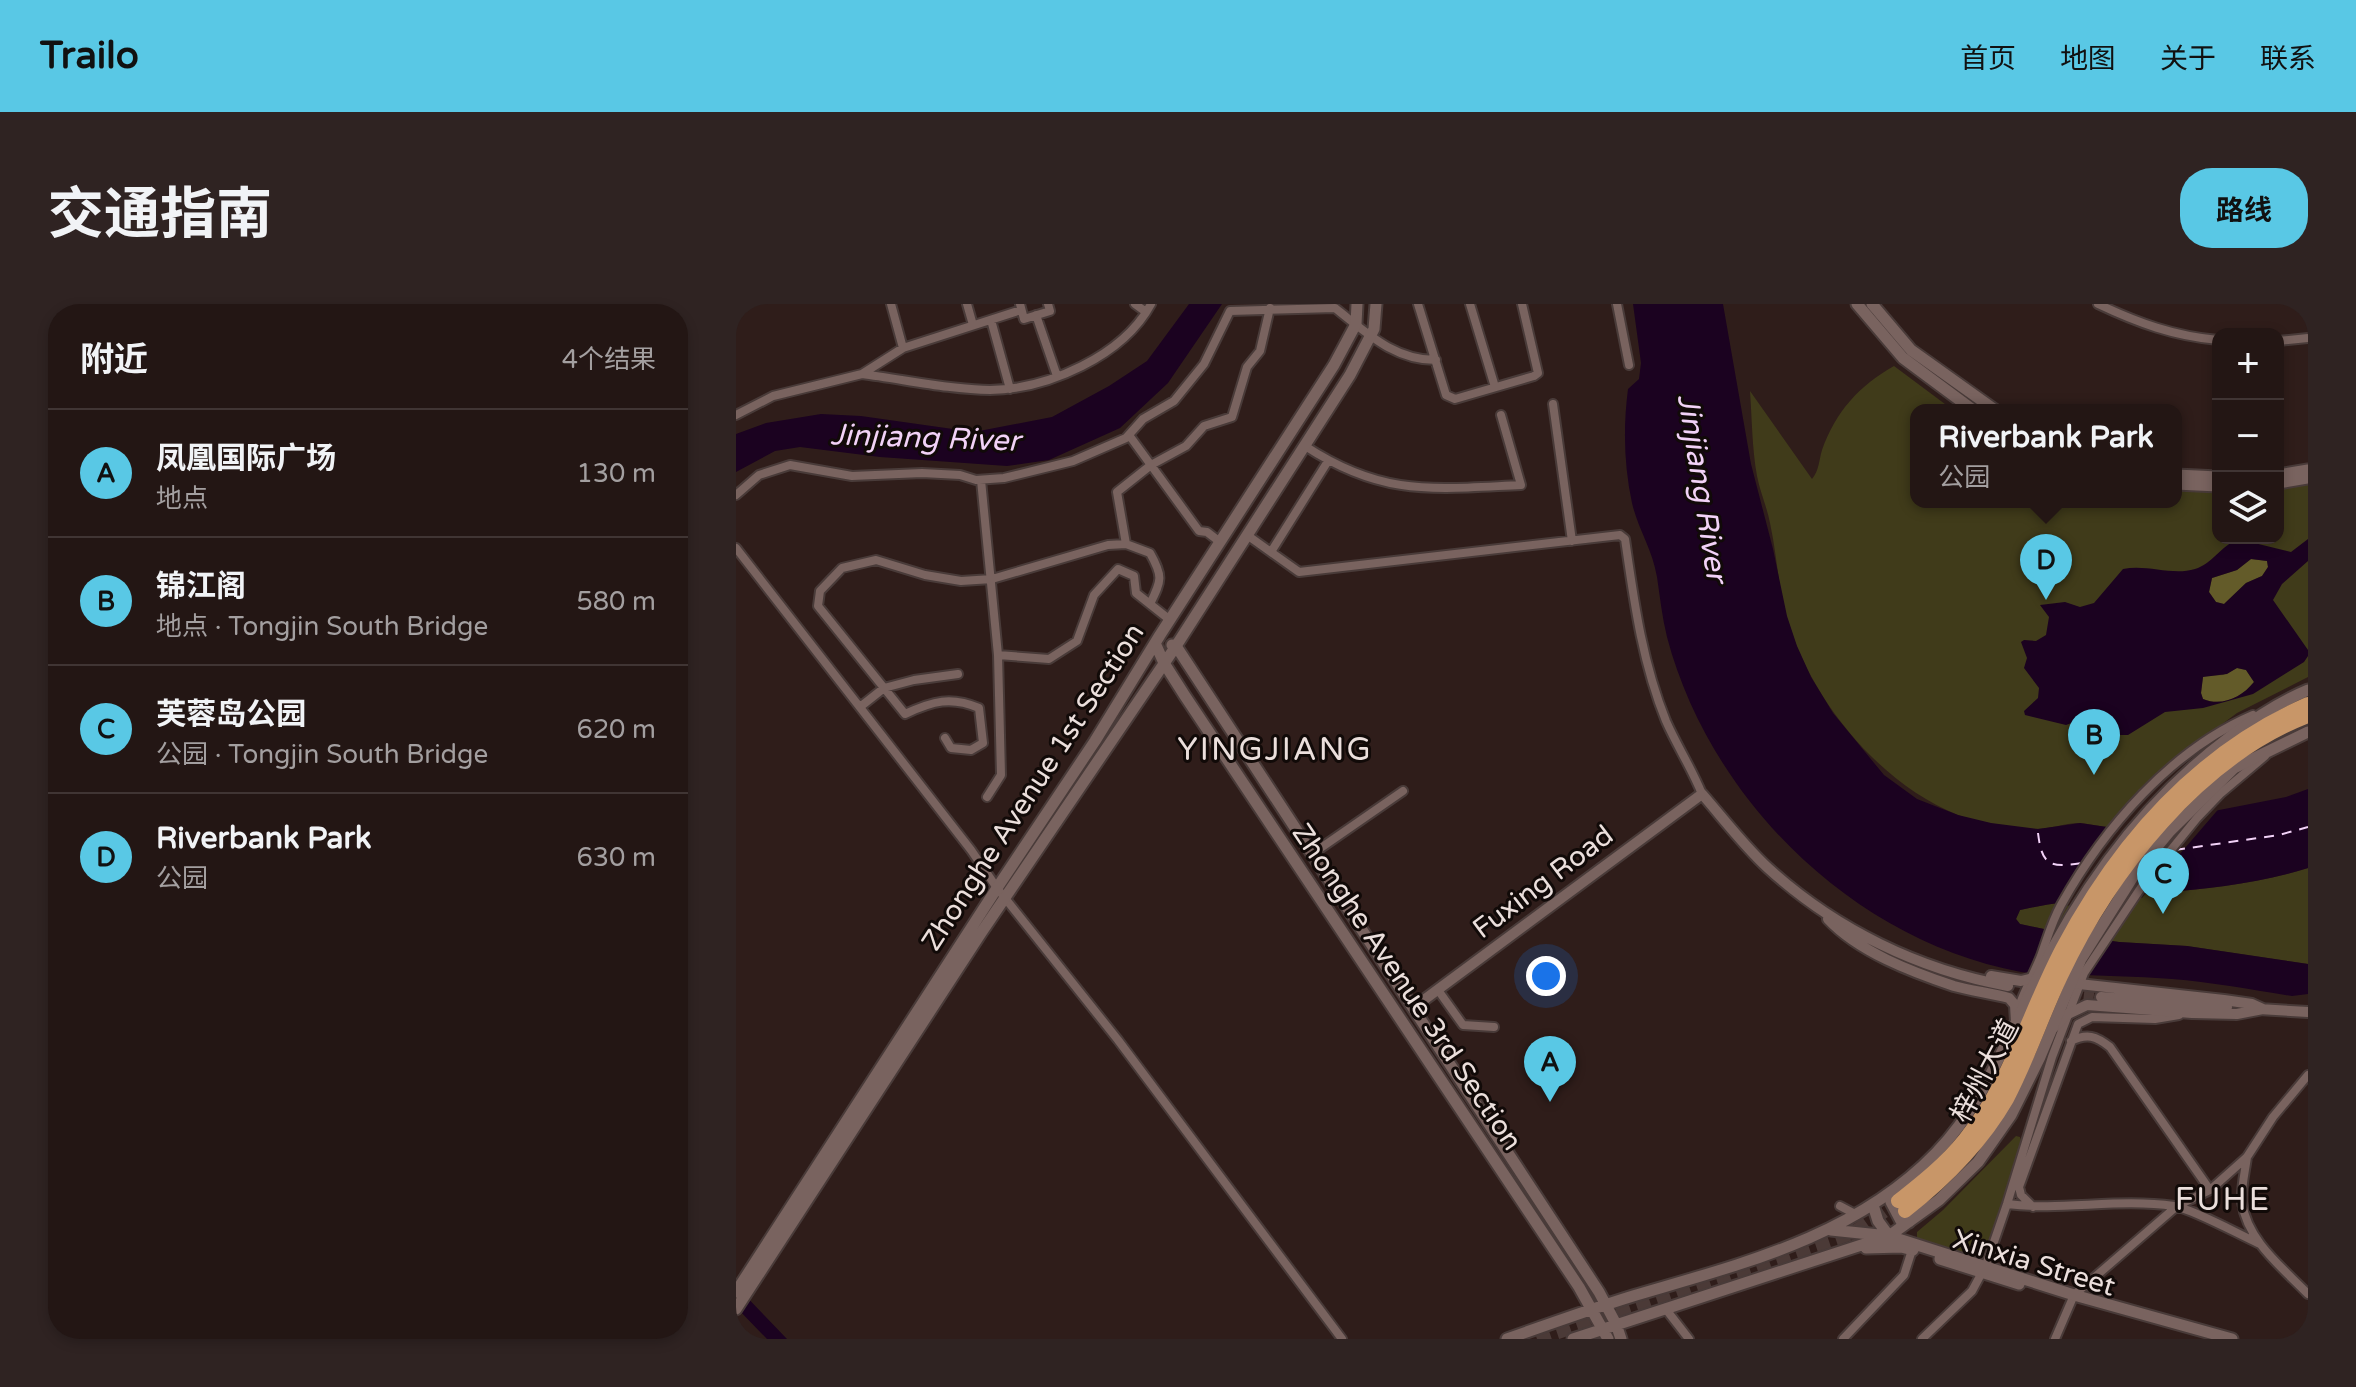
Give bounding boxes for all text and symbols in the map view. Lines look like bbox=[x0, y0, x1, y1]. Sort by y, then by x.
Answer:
text: Trailo bbox=[40, 33, 139, 79]
text: 首页 bbox=[1960, 42, 2016, 76]
text: 地图 bbox=[2060, 42, 2116, 76]
text: 关于 bbox=[2160, 42, 2216, 76]
text: 联系 bbox=[2260, 42, 2316, 76]
button: 路线 bbox=[2180, 168, 2308, 248]
text: 交通指南 bbox=[48, 182, 272, 249]
map controls bbox=[2212, 328, 2284, 544]
button: + bbox=[2212, 328, 2284, 400]
text: 附近 bbox=[80, 340, 148, 381]
text: 4个结果 bbox=[562, 344, 656, 375]
water label: Jinjiang River bbox=[1669, 391, 1736, 588]
button: − bbox=[2212, 400, 2284, 472]
popup bbox=[1910, 404, 2182, 508]
water label: Jinjiang River bbox=[830, 416, 1024, 460]
text: Riverbank Park bbox=[1938, 419, 2154, 456]
text: 凤凰国际广场 bbox=[156, 440, 336, 477]
text: A bbox=[96, 458, 116, 489]
text: 130 m bbox=[576, 458, 656, 489]
text: 公园 bbox=[1938, 462, 1990, 493]
button: layers bbox=[2212, 472, 2284, 544]
text: 地点 bbox=[156, 483, 208, 514]
pin: D bbox=[2020, 534, 2072, 600]
text: 锦江阁 bbox=[156, 568, 246, 605]
text: B bbox=[97, 586, 115, 617]
text: 580 m bbox=[576, 586, 656, 617]
text: 地点 · Tongjin South Bridge bbox=[156, 611, 488, 642]
street label: Zhonghe Avenue 1st Section bbox=[914, 617, 1152, 957]
text: 芙蓉岛公园 bbox=[156, 696, 306, 733]
pin: B bbox=[2068, 709, 2120, 775]
text: C bbox=[97, 714, 115, 745]
text: 620 m bbox=[576, 714, 656, 745]
district label: YINGJIANG bbox=[1177, 731, 1373, 769]
text: 公园 · Tongjin South Bridge bbox=[156, 739, 488, 770]
street label: Zhonghe Avenue 3rd Section bbox=[1285, 817, 1529, 1157]
street label: Fuxing Road bbox=[1466, 818, 1620, 946]
text: Riverbank Park bbox=[156, 820, 371, 857]
text: D bbox=[96, 842, 116, 873]
text: 630 m bbox=[576, 842, 656, 873]
pin: C bbox=[2137, 848, 2189, 914]
text: 公园 bbox=[156, 863, 208, 894]
your location bbox=[1526, 956, 1566, 996]
street label: 梓州大道 bbox=[1944, 1014, 2026, 1128]
pin: A bbox=[1524, 1036, 1576, 1102]
district label: FUHE bbox=[2175, 1181, 2271, 1219]
street label: Xinxia Street bbox=[1949, 1222, 2120, 1304]

